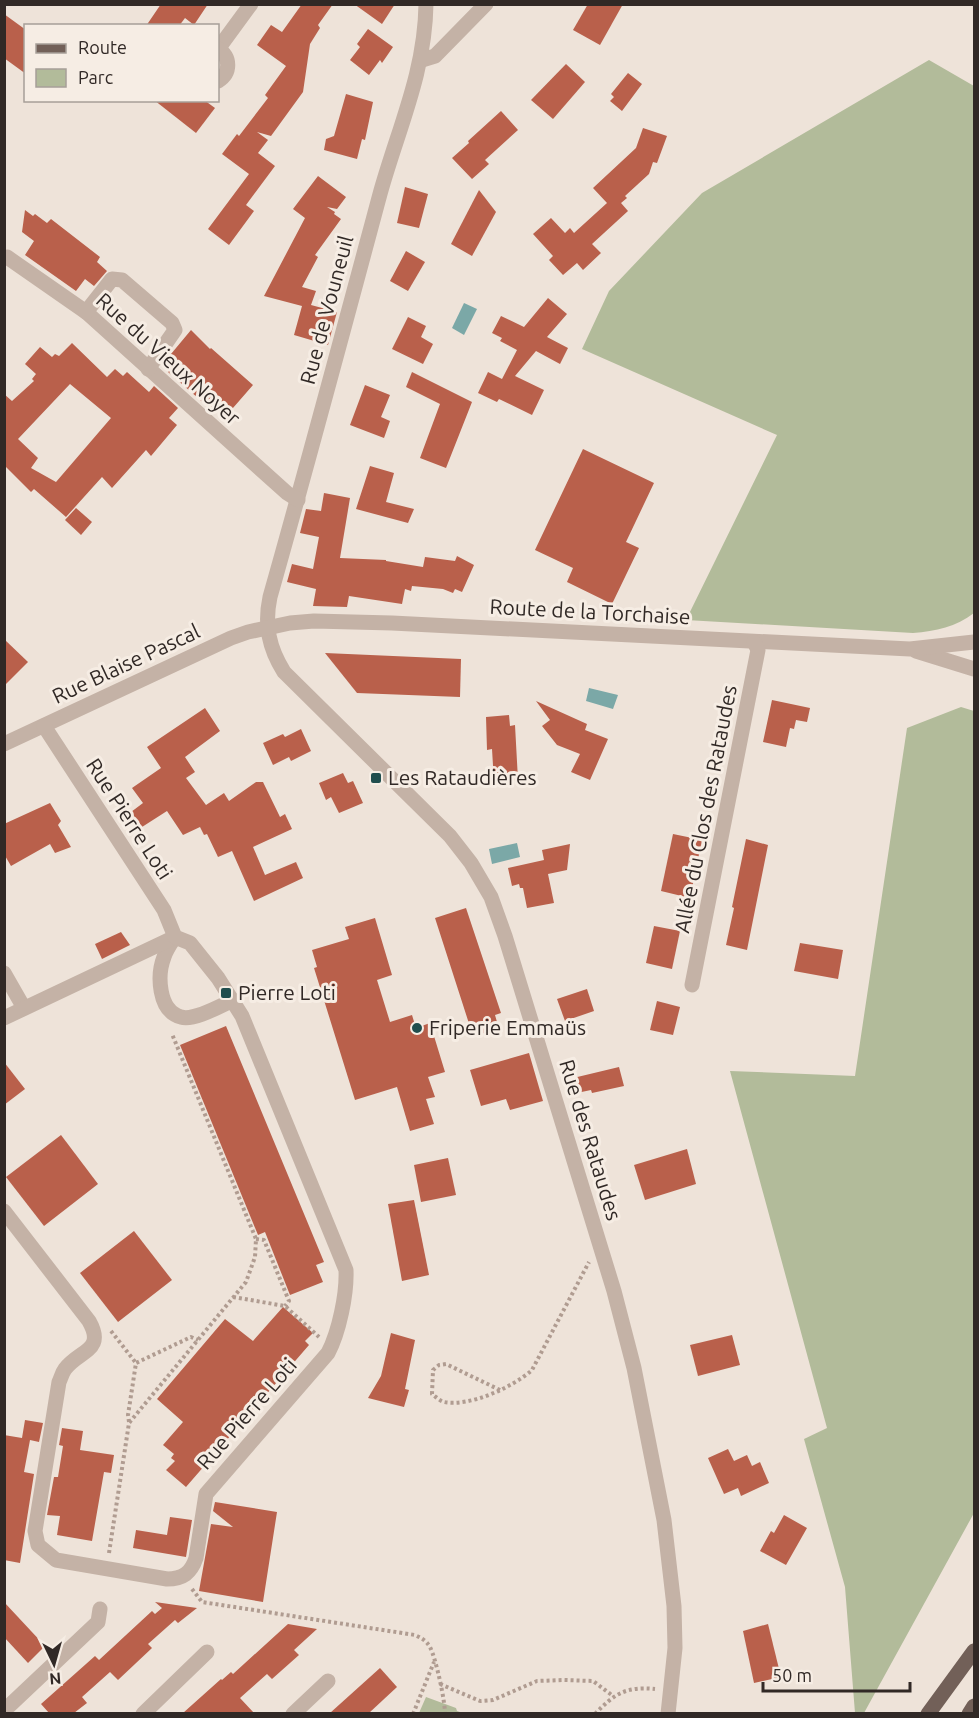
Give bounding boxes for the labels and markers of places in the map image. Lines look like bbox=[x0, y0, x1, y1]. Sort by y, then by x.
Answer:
place label: Les Rataudières bbox=[388, 765, 537, 789]
marker: Les Rataudières bbox=[369, 771, 383, 785]
place label: Pierre Loti bbox=[238, 980, 336, 1004]
marker: Pierre Loti bbox=[219, 986, 233, 1000]
place label: Friperie Emmaüs bbox=[429, 1015, 586, 1039]
marker: Friperie Emmaüs bbox=[410, 1021, 424, 1035]

